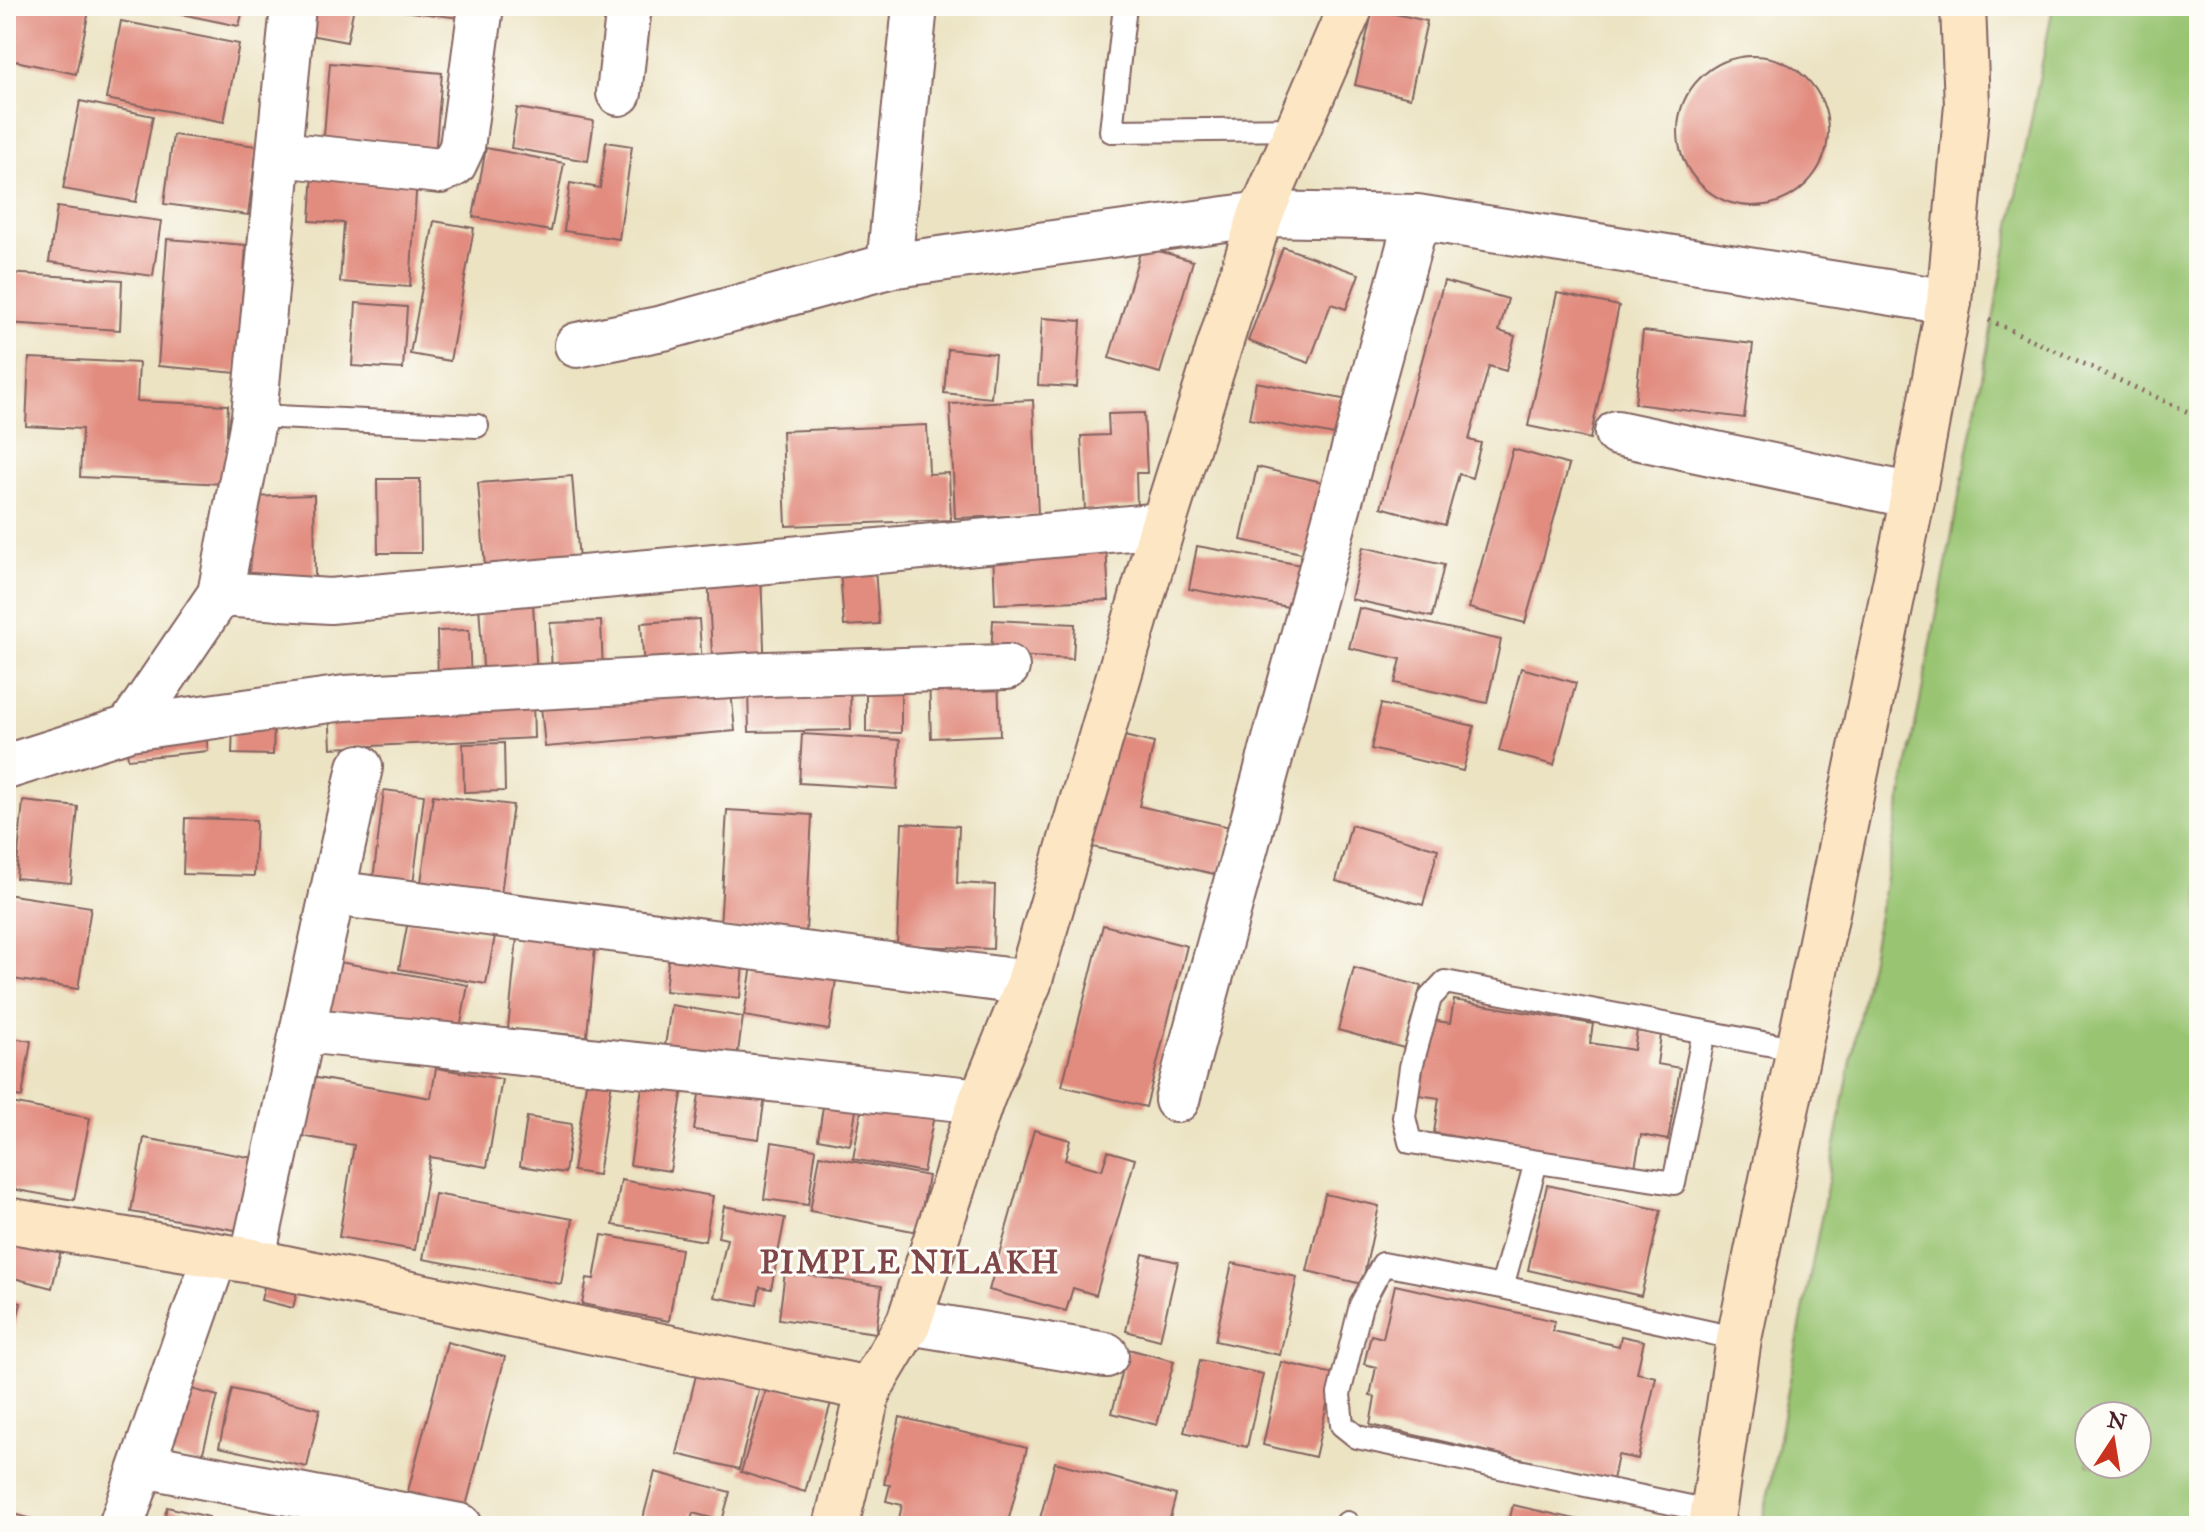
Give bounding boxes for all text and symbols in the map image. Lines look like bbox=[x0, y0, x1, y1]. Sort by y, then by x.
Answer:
district label: PIMPLE NILAKH bbox=[760, 1243, 1060, 1282]
north arrow bbox=[2073, 1400, 2153, 1480]
text: N bbox=[2105, 1406, 2129, 1436]

